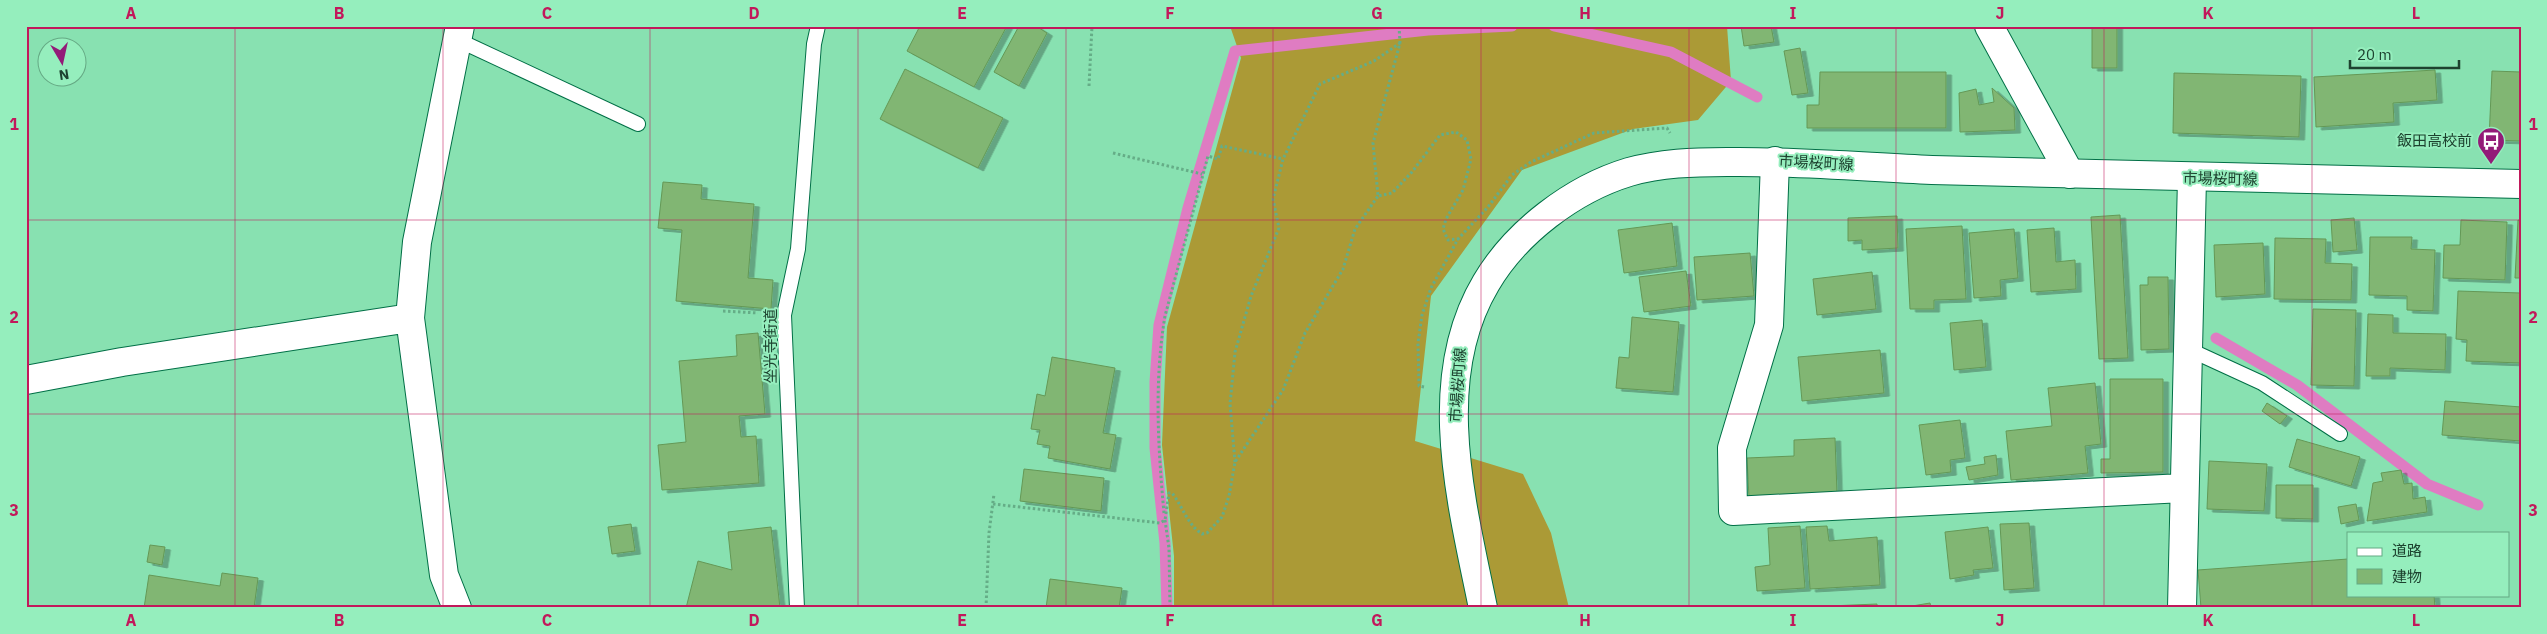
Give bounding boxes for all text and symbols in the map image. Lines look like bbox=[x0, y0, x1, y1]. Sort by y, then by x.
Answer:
text: A bbox=[126, 3, 137, 23]
text: B bbox=[334, 3, 345, 23]
text: C bbox=[542, 3, 552, 23]
text: D bbox=[748, 3, 760, 23]
text: E bbox=[957, 3, 967, 23]
text: F bbox=[1165, 3, 1175, 23]
text: G bbox=[1371, 3, 1383, 23]
text: H bbox=[1579, 3, 1591, 23]
text: I bbox=[1790, 3, 1797, 23]
text: J bbox=[1996, 3, 2004, 23]
text: K bbox=[2202, 3, 2214, 23]
text: L bbox=[2412, 3, 2420, 23]
north arrow bbox=[38, 38, 88, 88]
scale bar bbox=[2350, 38, 2458, 70]
text: 20 m bbox=[2357, 45, 2392, 64]
text: N bbox=[58, 65, 70, 85]
text: 1 bbox=[9, 114, 19, 134]
text: 1 bbox=[2528, 114, 2538, 134]
bus stop icon: 飯田高校前 bbox=[2476, 126, 2506, 165]
place label: 飯田高校前 bbox=[2397, 131, 2472, 150]
street label: 市場桜町線 bbox=[1778, 151, 1854, 174]
street label: 市場桜町線 bbox=[2182, 168, 2258, 189]
text: 2 bbox=[9, 307, 19, 327]
text: 2 bbox=[2528, 307, 2538, 327]
street label: 坐光寺街道 bbox=[761, 308, 780, 384]
street label: 市場桜町線 bbox=[1445, 347, 1470, 423]
text: 3 bbox=[9, 500, 19, 520]
text: 3 bbox=[2528, 500, 2538, 520]
legend bbox=[2347, 532, 2510, 596]
text: 道路 bbox=[2392, 541, 2422, 560]
text: 建物 bbox=[2392, 567, 2422, 586]
text: A bbox=[126, 610, 137, 630]
text: B bbox=[334, 610, 345, 630]
text: C bbox=[542, 610, 552, 630]
text: D bbox=[748, 610, 760, 630]
text: E bbox=[957, 610, 967, 630]
text: F bbox=[1165, 610, 1175, 630]
text: G bbox=[1371, 610, 1383, 630]
text: H bbox=[1579, 610, 1591, 630]
text: I bbox=[1790, 610, 1797, 630]
text: J bbox=[1996, 610, 2004, 630]
text: K bbox=[2202, 610, 2214, 630]
text: L bbox=[2412, 610, 2420, 630]

